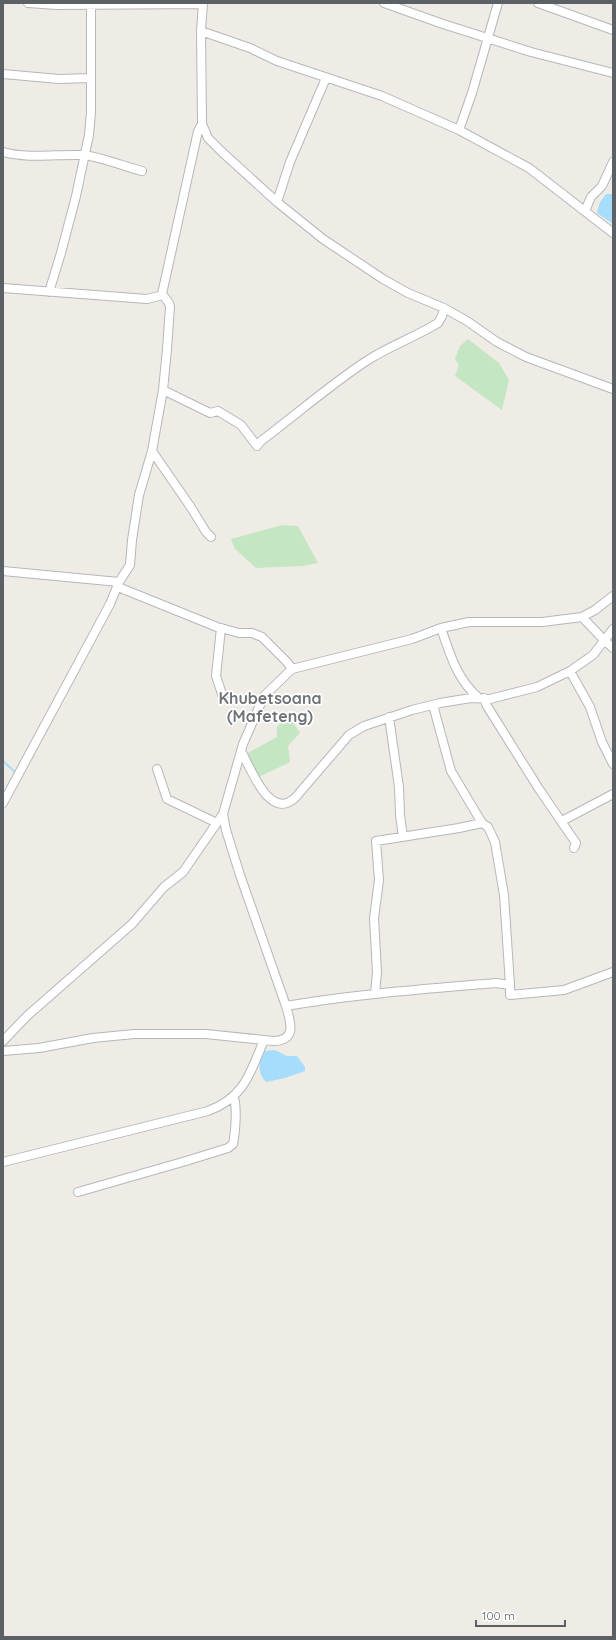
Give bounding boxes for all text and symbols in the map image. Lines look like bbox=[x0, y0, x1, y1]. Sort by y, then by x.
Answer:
district label: Khubetsoana (Mafeteng) bbox=[219, 688, 321, 726]
scale bar bbox=[476, 1602, 565, 1628]
text: 100 m bbox=[482, 1608, 515, 1623]

